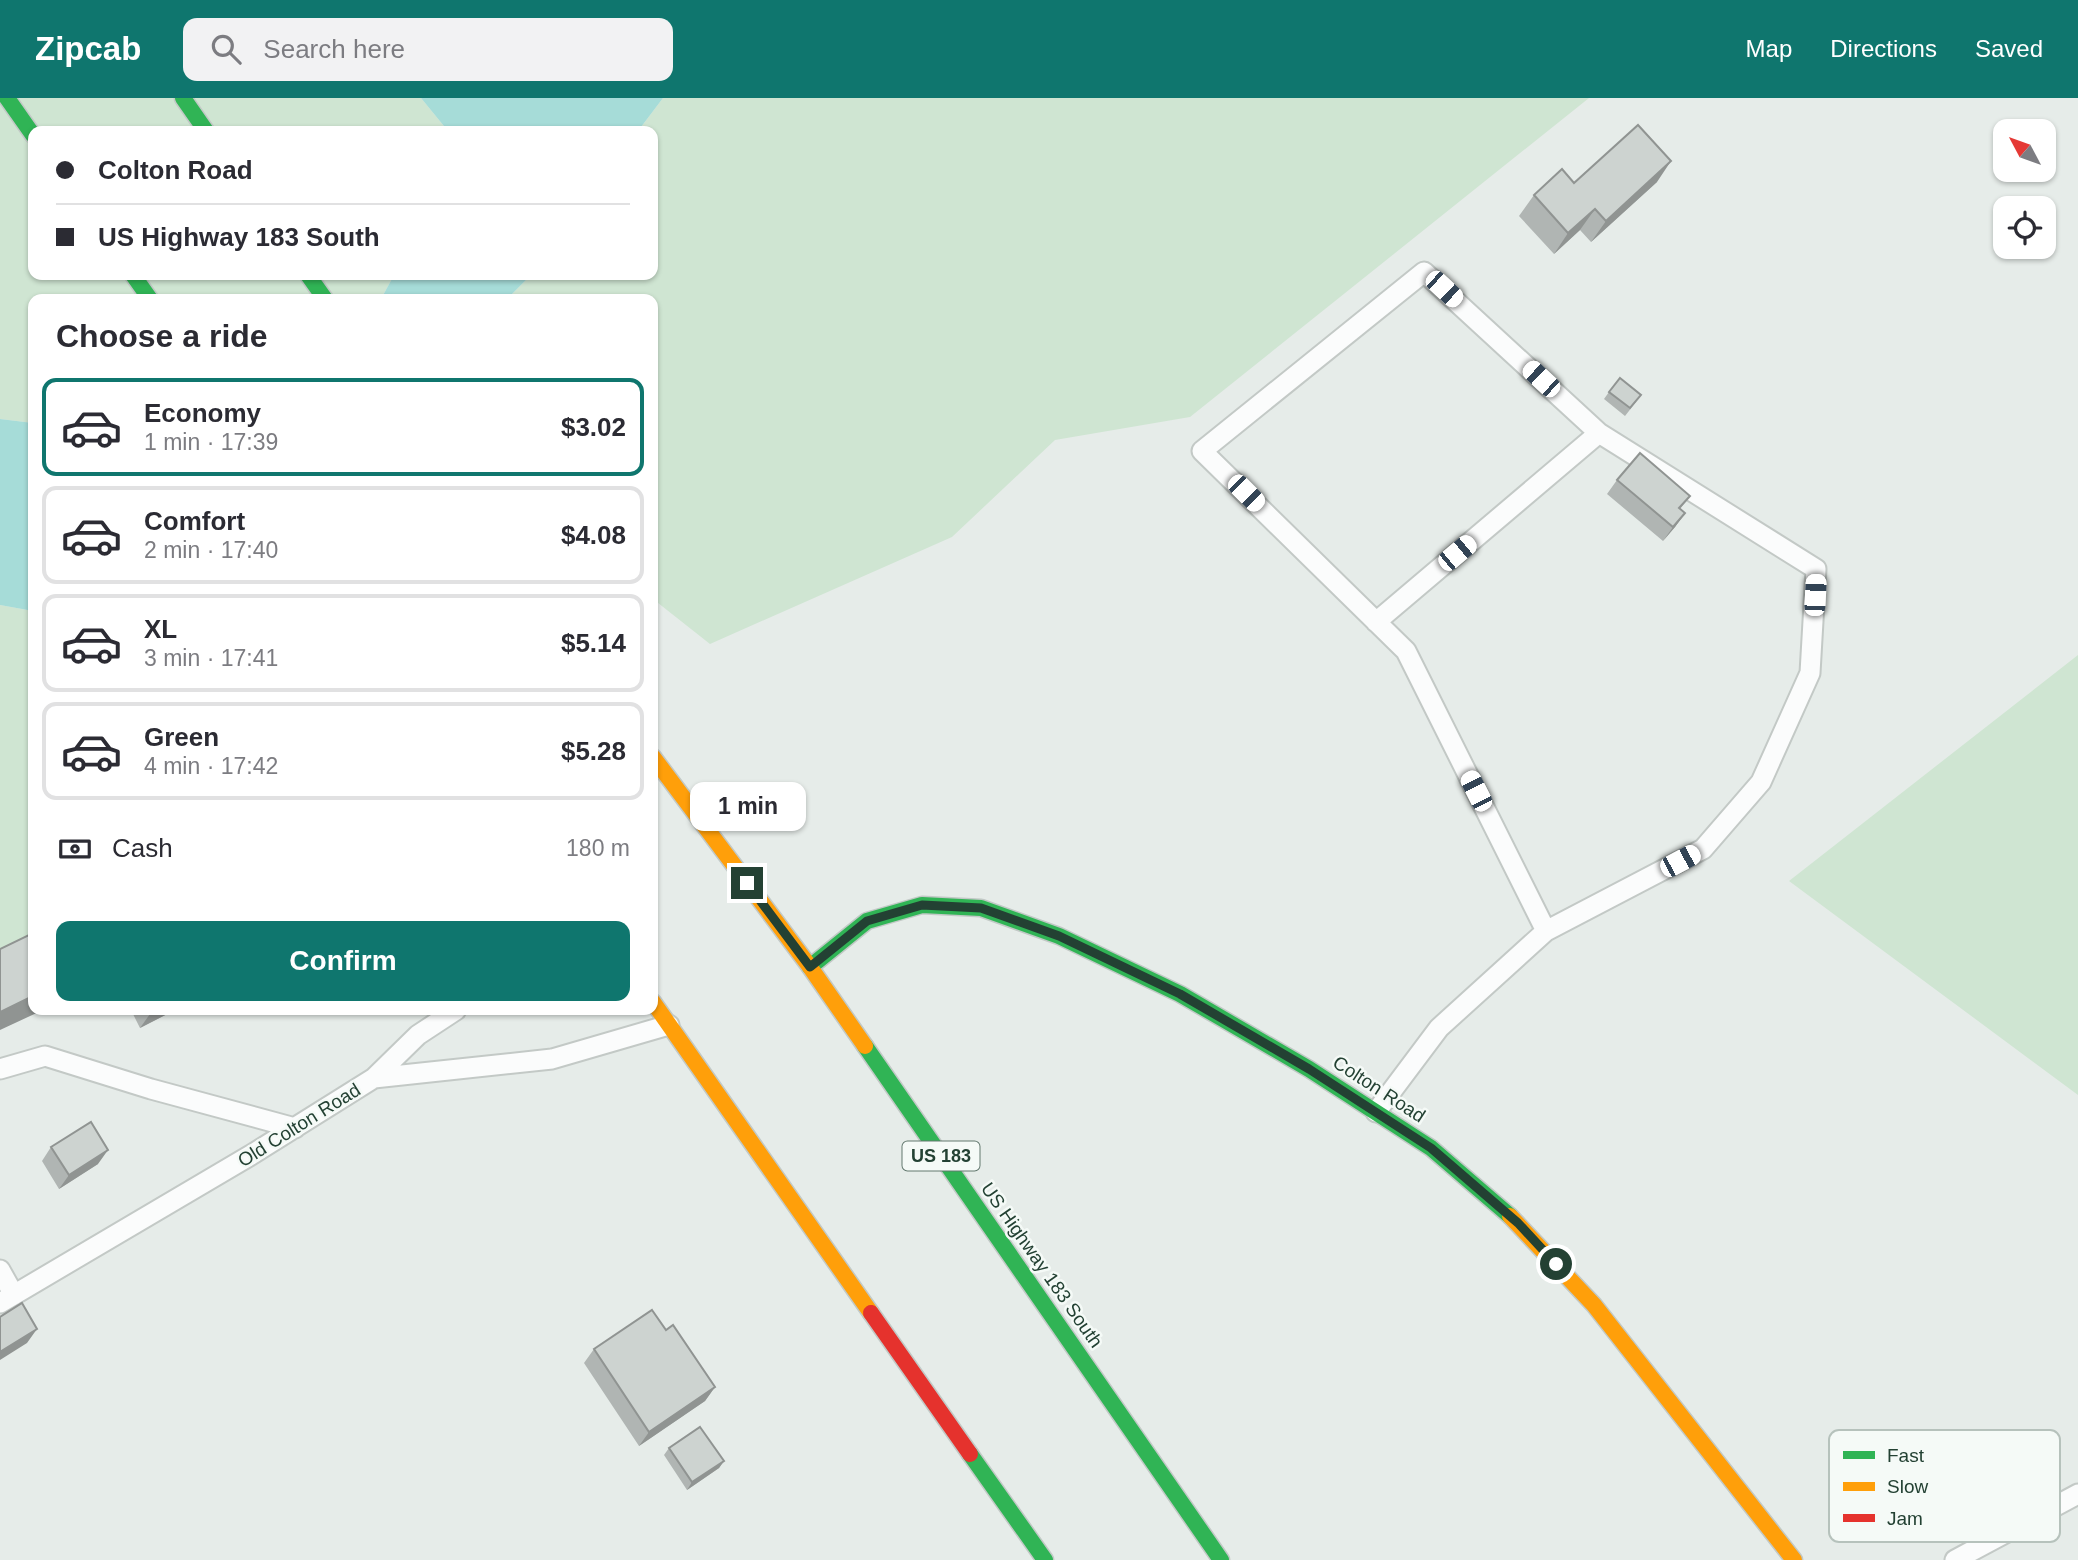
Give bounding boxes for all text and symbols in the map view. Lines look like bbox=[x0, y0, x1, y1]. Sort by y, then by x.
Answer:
search box bbox=[183, 18, 673, 81]
text: Zipcab bbox=[35, 30, 141, 67]
icon: search bbox=[207, 30, 245, 68]
text: Search here bbox=[263, 34, 405, 64]
text: Map bbox=[1746, 35, 1792, 62]
text: Directions bbox=[1830, 35, 1937, 62]
text: Saved bbox=[1975, 35, 2043, 62]
north arrow bbox=[1993, 119, 2056, 182]
map controls bbox=[1993, 119, 2056, 259]
text: Colton Road bbox=[98, 155, 253, 185]
button: locate bbox=[1993, 196, 2056, 259]
text: US Highway 183 South bbox=[98, 222, 380, 252]
car bbox=[1422, 267, 1467, 311]
text: Choose a ride bbox=[56, 318, 268, 354]
car bbox=[1519, 357, 1564, 401]
icon: car bbox=[60, 396, 123, 459]
text: Economy bbox=[144, 398, 261, 428]
text: $3.02 bbox=[561, 412, 626, 442]
text: 1 min · 17:39 bbox=[144, 429, 278, 455]
car bbox=[1224, 471, 1269, 515]
icon: car bbox=[60, 504, 123, 567]
text: Comfort bbox=[144, 506, 245, 536]
text: $4.08 bbox=[561, 520, 626, 550]
car bbox=[1435, 531, 1480, 575]
text: 2 min · 17:40 bbox=[144, 537, 278, 563]
car bbox=[1804, 573, 1827, 617]
icon: car bbox=[60, 612, 123, 675]
text: XL bbox=[144, 614, 177, 644]
text: $5.14 bbox=[561, 628, 626, 658]
text: 3 min · 17:41 bbox=[144, 645, 278, 671]
icon: car bbox=[60, 720, 123, 783]
text: Green bbox=[144, 722, 219, 752]
text: $5.28 bbox=[561, 736, 626, 766]
text: 4 min · 17:42 bbox=[144, 753, 278, 779]
car bbox=[1458, 768, 1495, 814]
callout: 1 min bbox=[689, 782, 805, 830]
text: 1 min bbox=[718, 793, 778, 819]
icon: cash bbox=[56, 830, 94, 868]
text: Cash bbox=[112, 833, 173, 863]
text: 180 m bbox=[566, 835, 630, 861]
car bbox=[1657, 842, 1704, 880]
route end bbox=[731, 867, 763, 899]
button: Confirm bbox=[56, 921, 630, 1001]
street label: Colton Road bbox=[1329, 1051, 1429, 1127]
street label: Old Colton Road bbox=[234, 1079, 364, 1171]
road number: US 183 bbox=[902, 1142, 979, 1170]
street label: US Highway 183 South bbox=[977, 1179, 1107, 1351]
route start bbox=[1540, 1248, 1572, 1280]
legend bbox=[1829, 1430, 2060, 1542]
text: Fast bbox=[1887, 1445, 1925, 1466]
text: Slow bbox=[1887, 1476, 1928, 1497]
text: Jam bbox=[1887, 1508, 1923, 1529]

